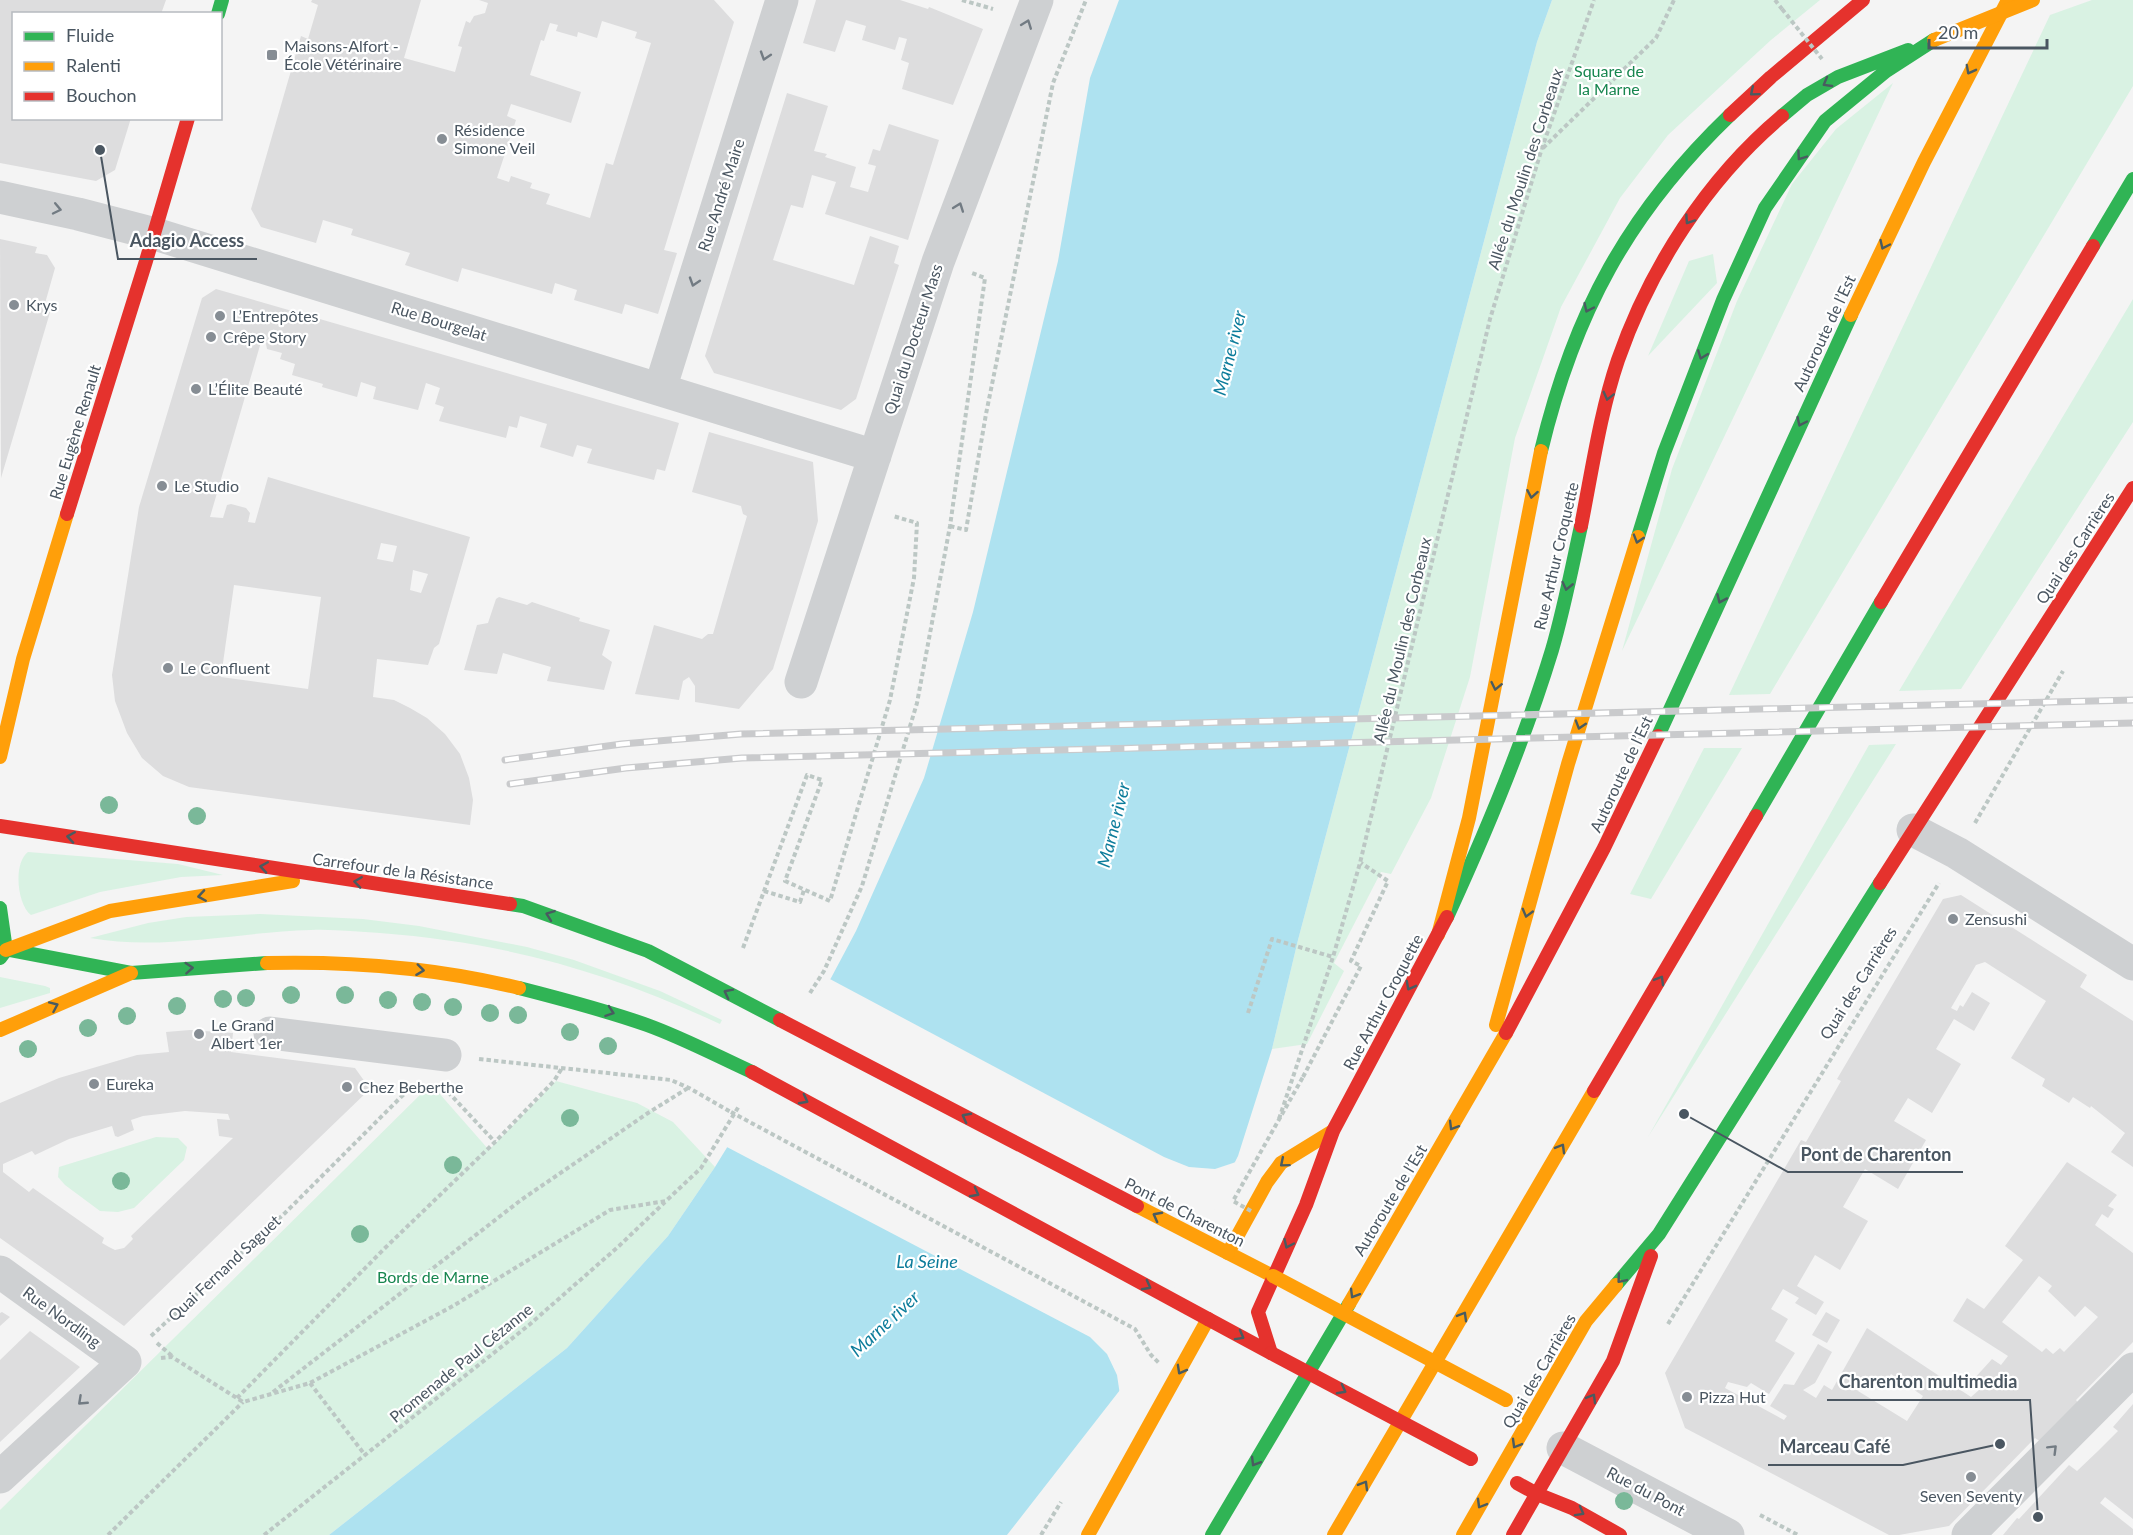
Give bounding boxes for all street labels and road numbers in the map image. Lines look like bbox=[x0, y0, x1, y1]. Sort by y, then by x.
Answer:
street label: Allée du Moulin des Corbeaux bbox=[1483, 66, 1566, 272]
street label: Rue André Maire bbox=[693, 136, 748, 254]
street label: Quai du Docteur Mass bbox=[879, 261, 946, 417]
street label: Autoroute de l’Est bbox=[1788, 271, 1859, 394]
street label: Rue Bourgelat bbox=[389, 297, 490, 344]
street label: Rue Eugène Renault bbox=[45, 362, 104, 502]
street label: Rue Arthur Croquette bbox=[1529, 480, 1582, 632]
street label: Quai des Carrières bbox=[2031, 488, 2118, 607]
street label: Allée du Moulin des Corbeaux bbox=[1369, 535, 1434, 745]
street label: Autoroute de l’Est bbox=[1585, 712, 1656, 835]
street label: Carrefour de la Résistance bbox=[311, 848, 495, 893]
street label: Quai des Carrières bbox=[1815, 923, 1900, 1043]
street label: Rue Arthur Croquette bbox=[1339, 931, 1426, 1073]
street label: Autoroute de l’Est bbox=[1349, 1140, 1430, 1259]
street label: Pont de Charenton bbox=[1122, 1173, 1249, 1250]
street label: Quai Fernand Saguet bbox=[163, 1210, 284, 1325]
street label: Rue Nordling bbox=[20, 1282, 105, 1351]
street label: Promenade Paul Cézanne bbox=[385, 1299, 536, 1426]
street label: Quai des Carrières bbox=[1498, 1310, 1579, 1432]
street label: Rue du Pont bbox=[1604, 1462, 1689, 1519]

